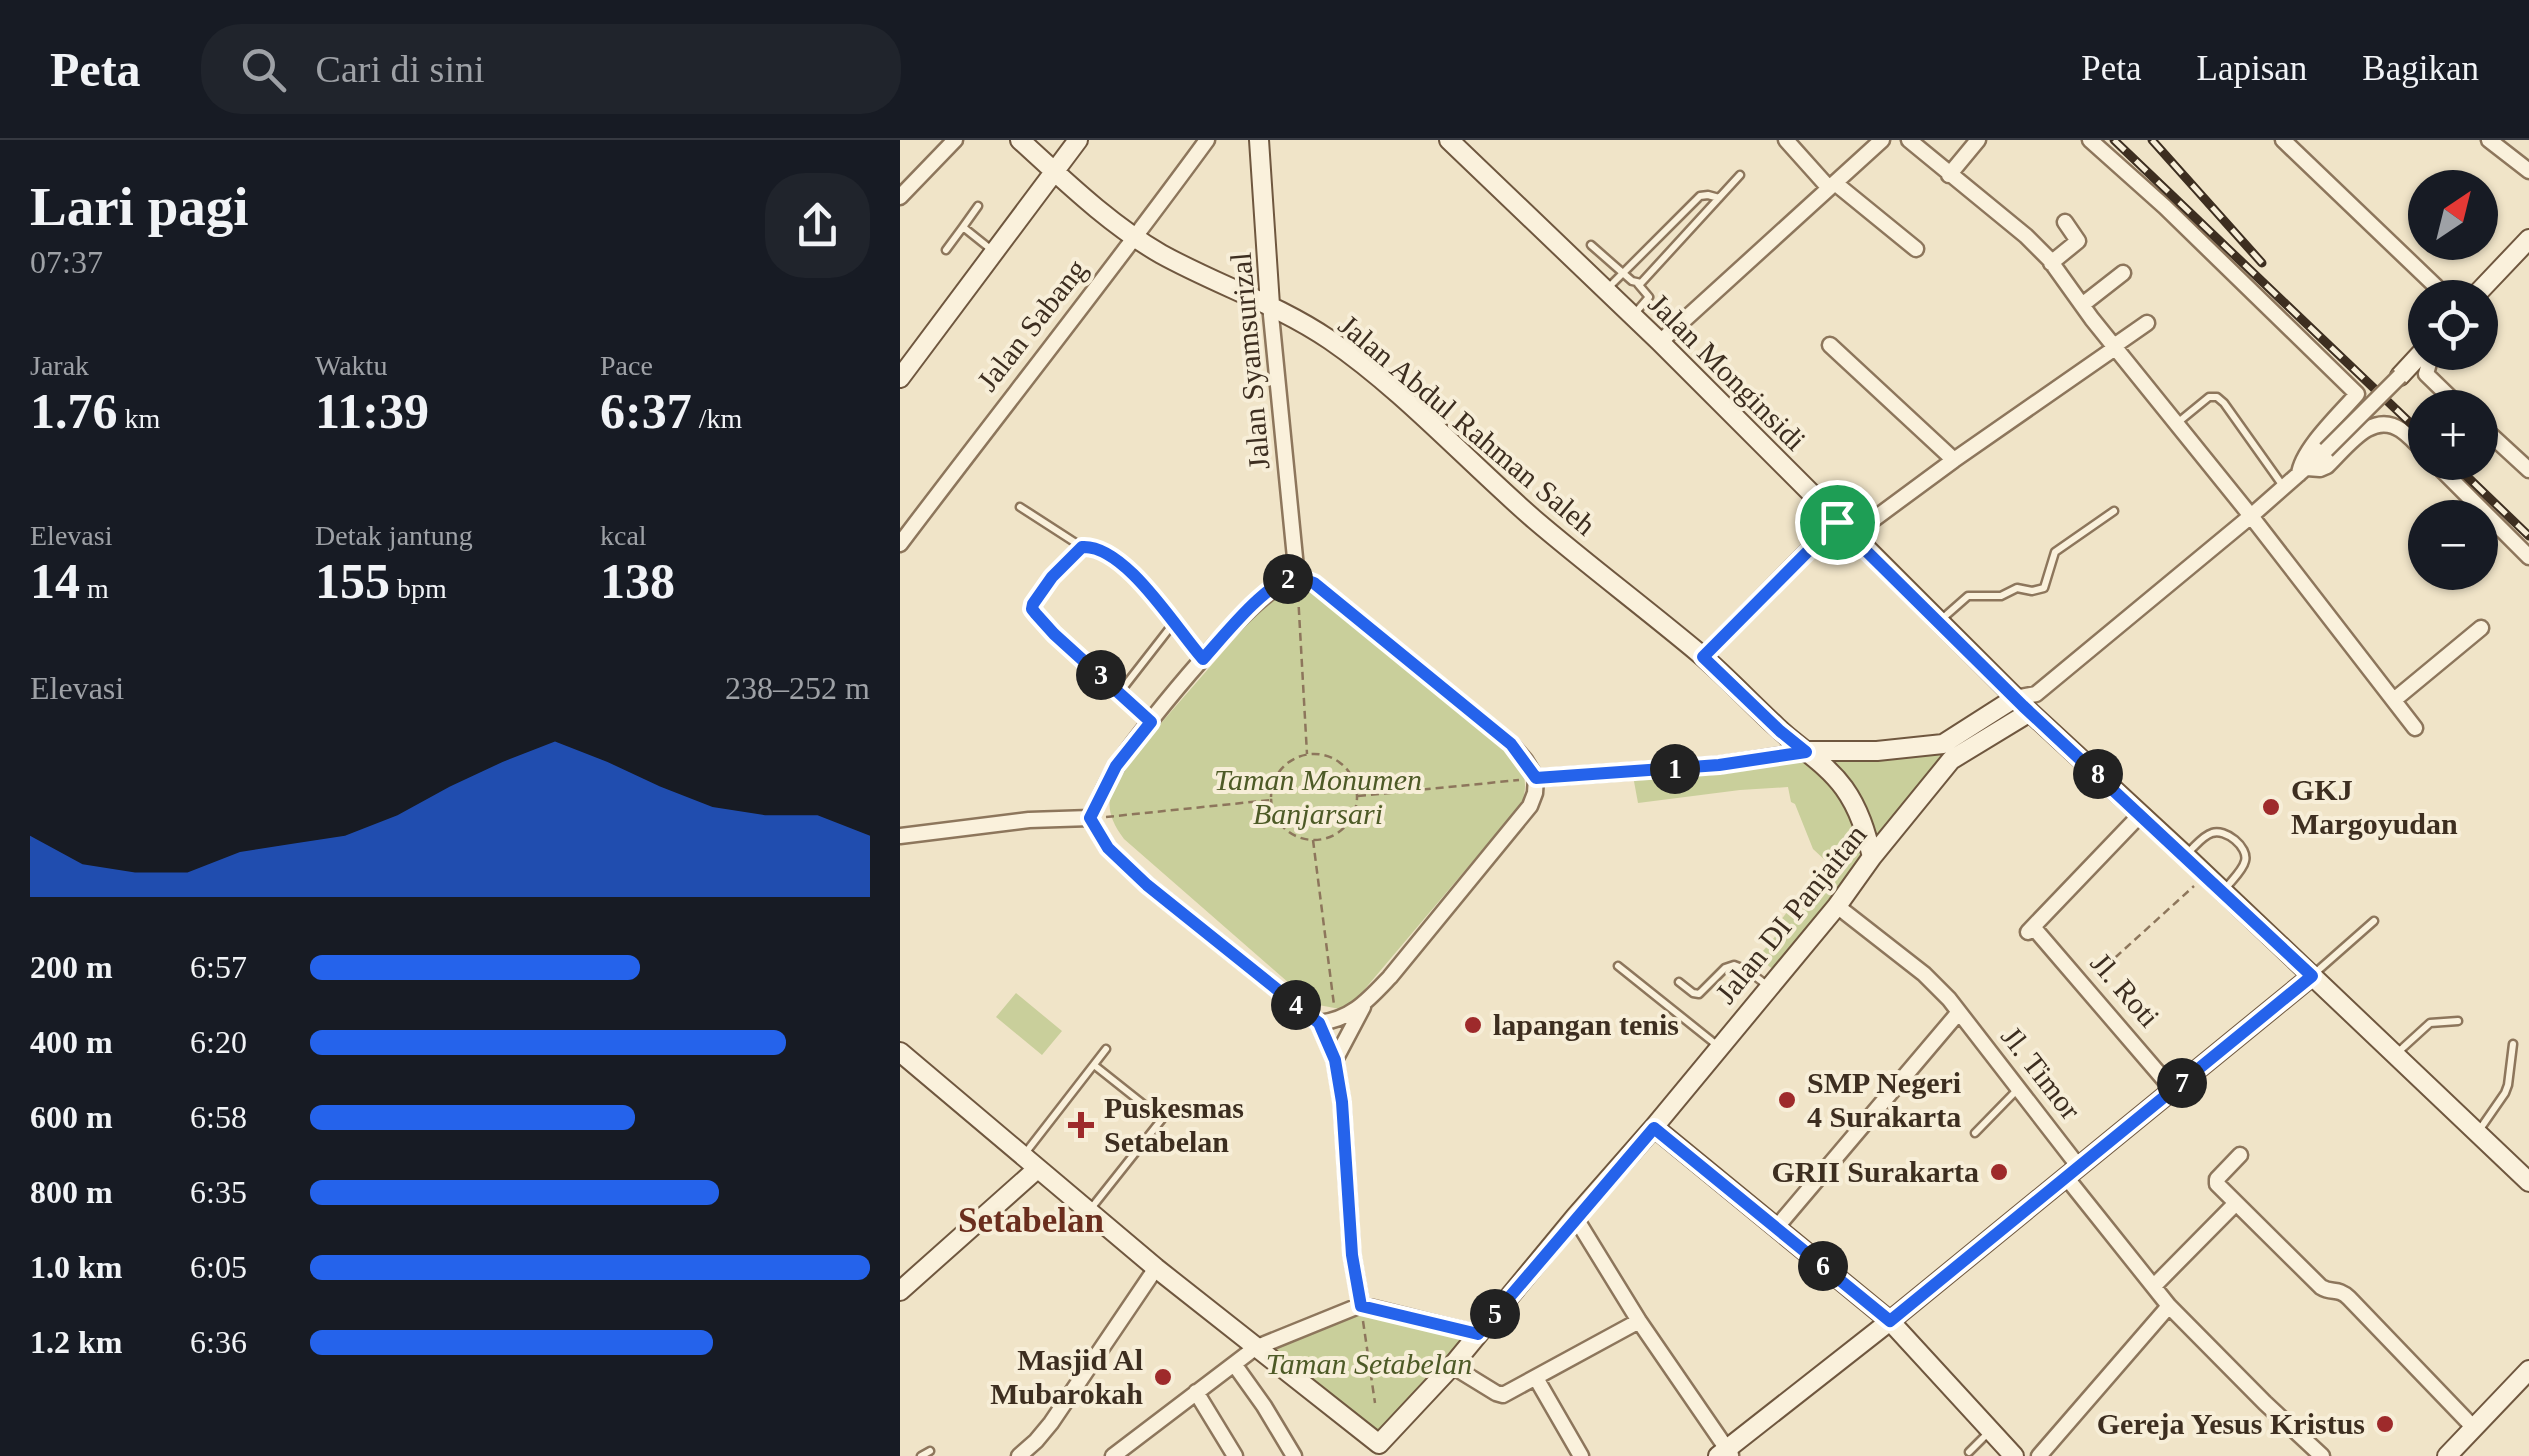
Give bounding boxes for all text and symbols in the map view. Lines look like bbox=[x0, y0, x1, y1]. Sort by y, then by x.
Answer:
search box bbox=[201, 24, 901, 114]
icon: search bbox=[236, 42, 291, 97]
text: Peta bbox=[50, 43, 141, 96]
text: Cari di sini bbox=[316, 48, 485, 90]
text: Peta bbox=[2081, 49, 2142, 88]
text: Lapisan bbox=[2197, 49, 2307, 88]
text: Bagikan bbox=[2362, 49, 2479, 88]
north arrow bbox=[2408, 170, 2498, 260]
map controls bbox=[2408, 170, 2498, 590]
button: share bbox=[765, 173, 870, 278]
text: Lari pagi bbox=[30, 176, 249, 237]
text: 07:37 bbox=[30, 244, 103, 280]
street label: Jalan Syamsurizal bbox=[1224, 251, 1275, 471]
street label: Jalan Sabang bbox=[970, 252, 1093, 397]
button: locate bbox=[2408, 280, 2498, 370]
street label: Jalan Monginsidi bbox=[1642, 287, 1812, 457]
street label: Jalan Abdul Rahman Saleh bbox=[1333, 308, 1602, 541]
text: Jarak bbox=[30, 350, 89, 381]
text: Waktu bbox=[315, 350, 387, 381]
text: Pace bbox=[600, 350, 653, 381]
text: 1.76 bbox=[30, 383, 118, 439]
text: 11:39 bbox=[315, 383, 429, 439]
text: 6:37 bbox=[600, 383, 692, 439]
button: + bbox=[2408, 390, 2498, 480]
text: km bbox=[118, 403, 160, 434]
text: /km bbox=[692, 403, 742, 434]
pin bbox=[1795, 480, 1880, 565]
icon: arrive bbox=[1810, 495, 1865, 550]
button: − bbox=[2408, 500, 2498, 590]
text: Elevasi bbox=[30, 520, 112, 551]
text: Detak jantung bbox=[315, 520, 473, 551]
text: kcal bbox=[600, 520, 647, 551]
text: 14 bbox=[30, 553, 80, 609]
text: 155 bbox=[315, 553, 390, 609]
text: 138 bbox=[600, 553, 675, 609]
pin: 2 bbox=[1263, 554, 1313, 604]
text: 2 bbox=[1281, 563, 1295, 594]
text: m bbox=[80, 573, 109, 604]
text: bpm bbox=[390, 573, 447, 604]
pin: 3 bbox=[1076, 650, 1126, 700]
text: 3 bbox=[1094, 659, 1108, 690]
text: Elevasi bbox=[30, 670, 124, 706]
text: 238–252 m bbox=[725, 670, 870, 706]
pin: 1 bbox=[1650, 744, 1700, 794]
pin: 8 bbox=[2073, 749, 2123, 799]
text: 1 bbox=[1668, 753, 1682, 784]
text: 8 bbox=[2091, 758, 2105, 789]
park label: Taman Monumen Banjarsari bbox=[1214, 763, 1422, 830]
place label: GKJ Margoyudan bbox=[2291, 773, 2458, 840]
marker: GKJ Margoyudan bbox=[2260, 796, 2282, 818]
street label: Jalan DI Panjaitan bbox=[1709, 818, 1873, 1010]
street label: Jl. Roti bbox=[2084, 946, 2166, 1033]
text: 200 m bbox=[30, 949, 113, 985]
text: 6:57 bbox=[190, 949, 247, 985]
pin: 4 bbox=[1271, 980, 1321, 1030]
text: 4 bbox=[1289, 989, 1303, 1020]
place label: lapangan tenis bbox=[1493, 1008, 1679, 1041]
marker: lapangan tenis bbox=[1462, 1014, 1484, 1036]
street label: Jl. Timor bbox=[1995, 1020, 2088, 1126]
text: 400 m bbox=[30, 1024, 113, 1060]
text: 6:20 bbox=[190, 1024, 247, 1060]
pin: 7 bbox=[2157, 1058, 2207, 1108]
place label: SMP Negeri 4 Surakarta bbox=[1807, 1066, 1961, 1133]
text: 7 bbox=[2175, 1067, 2189, 1098]
marker: SMP Negeri 4 Surakarta bbox=[1776, 1089, 1798, 1111]
place label: Puskesmas Setabelan bbox=[1104, 1091, 1244, 1158]
text: 600 m bbox=[30, 1099, 113, 1135]
text: 6:58 bbox=[190, 1099, 247, 1135]
marker: Puskesmas Setabelan bbox=[1068, 1112, 1094, 1138]
place label: GRII Surakarta bbox=[1771, 1155, 1979, 1188]
marker: GRII Surakarta bbox=[1988, 1161, 2010, 1183]
text: 800 m bbox=[30, 1174, 113, 1210]
text: 6:35 bbox=[190, 1174, 247, 1210]
district label: Setabelan bbox=[958, 1201, 1104, 1240]
pin: 6 bbox=[1798, 1241, 1848, 1291]
text: 1.0 km bbox=[30, 1249, 122, 1285]
text: 6:05 bbox=[190, 1249, 247, 1285]
text: 6 bbox=[1816, 1250, 1830, 1281]
pin: 5 bbox=[1470, 1289, 1520, 1339]
text: 5 bbox=[1488, 1298, 1502, 1329]
text: 1.2 km bbox=[30, 1324, 122, 1360]
text: 6:36 bbox=[190, 1324, 247, 1360]
place label: Masjid Al Mubarokah bbox=[990, 1343, 1143, 1410]
park label: Taman Setabelan bbox=[1266, 1347, 1472, 1380]
marker: Masjid Al Mubarokah bbox=[1152, 1366, 1174, 1388]
place label: Gereja Yesus Kristus bbox=[2097, 1407, 2365, 1440]
marker: Gereja Yesus Kristus bbox=[2374, 1413, 2396, 1435]

